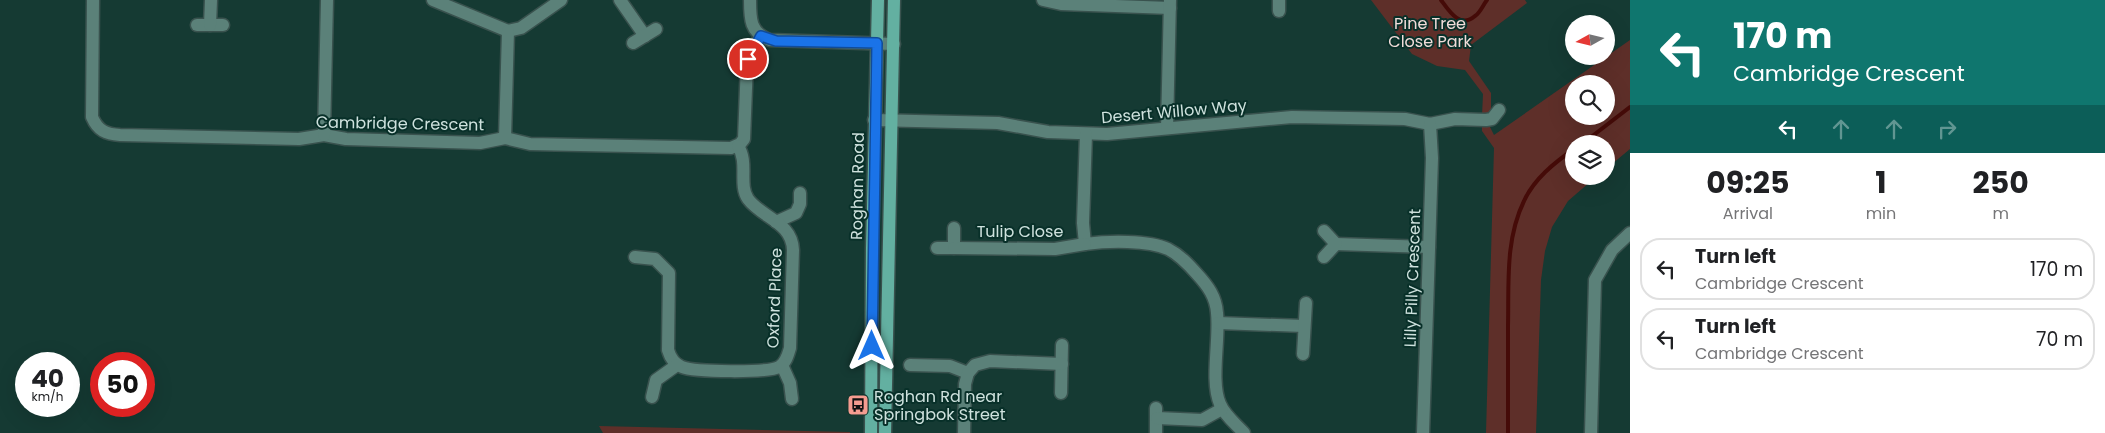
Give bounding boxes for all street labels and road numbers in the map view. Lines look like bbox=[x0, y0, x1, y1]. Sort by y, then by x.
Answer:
street label: Desert Willow Way bbox=[1100, 94, 1248, 129]
street label: Cambridge Crescent bbox=[316, 111, 485, 136]
street label: Roghan Road bbox=[845, 132, 870, 240]
street label: Lilly Pilly Crescent bbox=[1399, 208, 1426, 348]
street label: Tulip Close bbox=[977, 220, 1063, 243]
street label: Oxford Place bbox=[761, 247, 788, 349]

